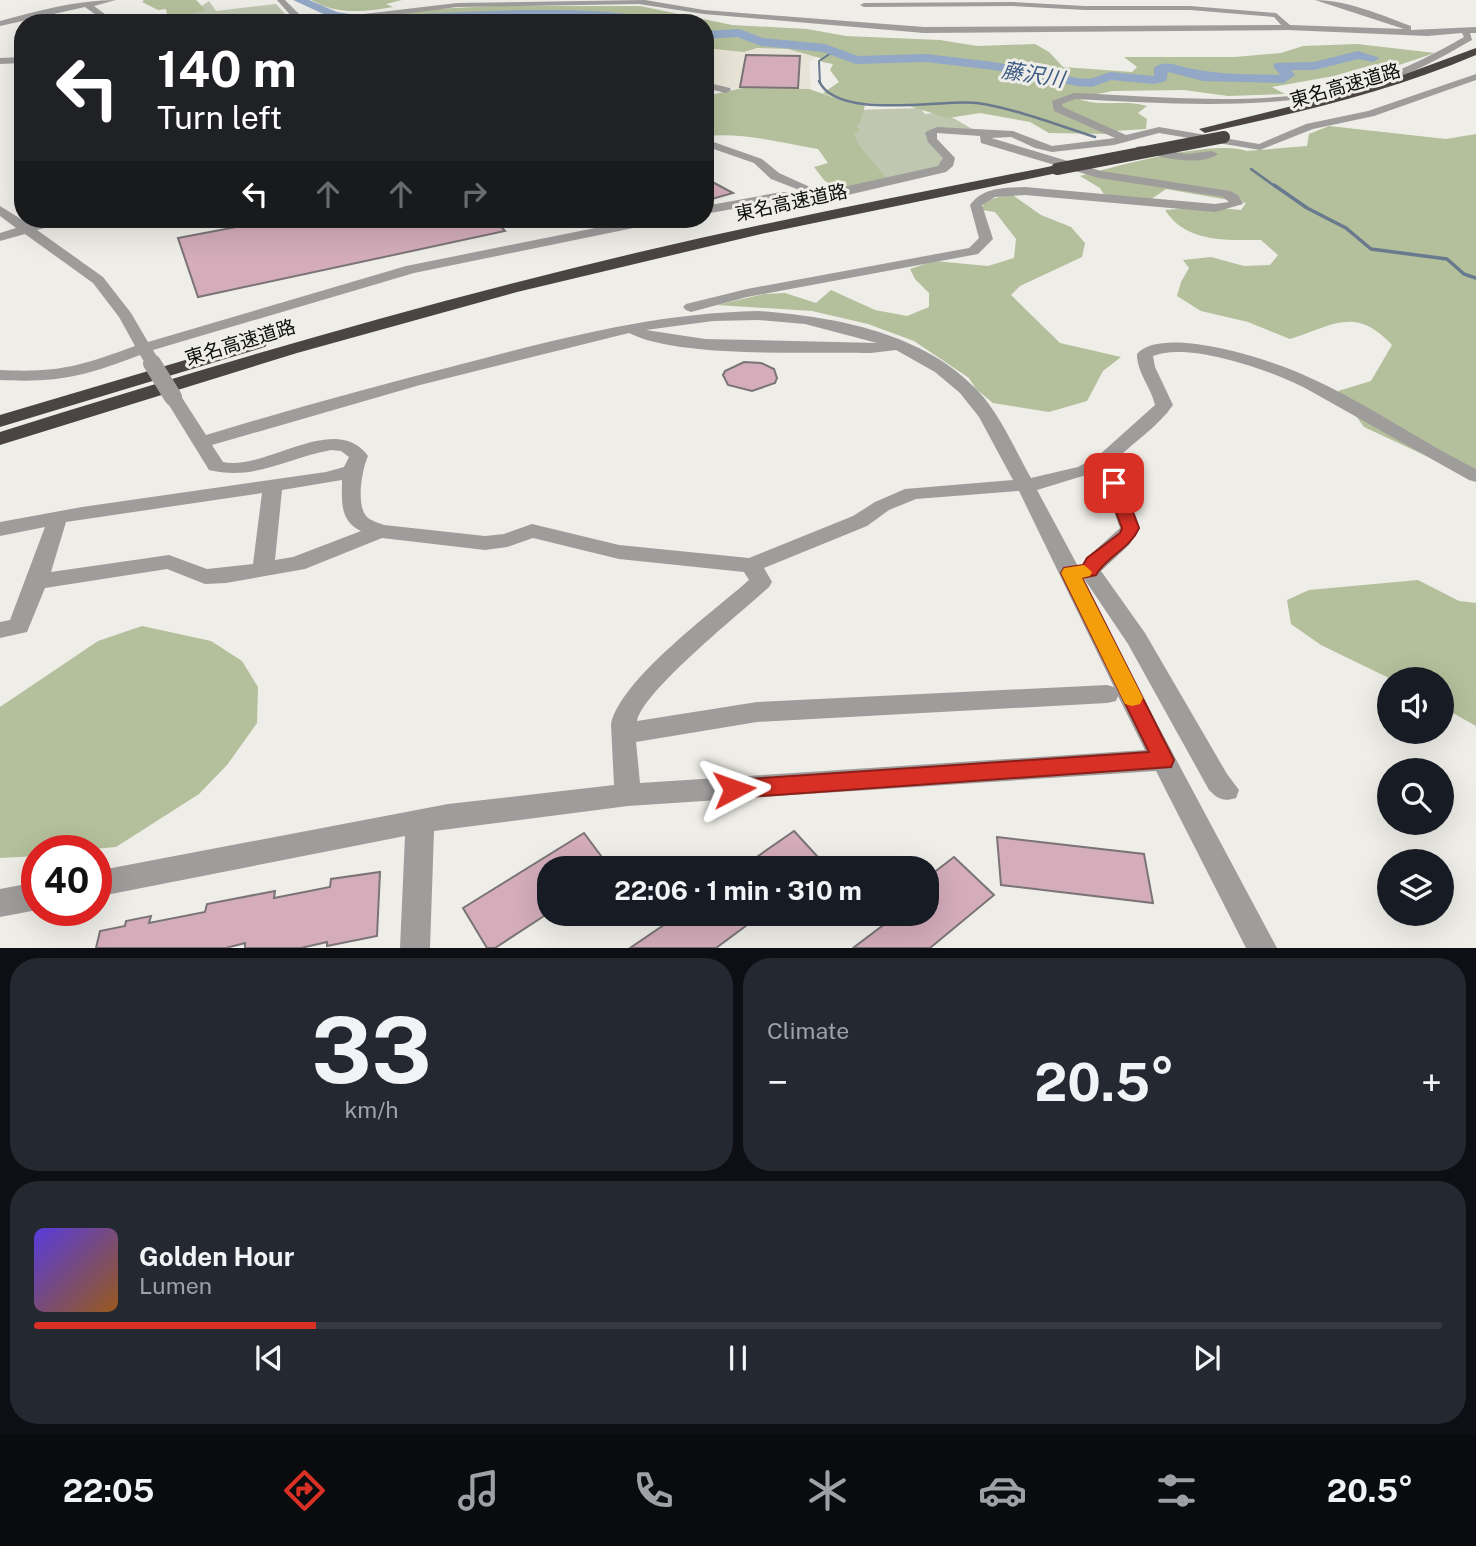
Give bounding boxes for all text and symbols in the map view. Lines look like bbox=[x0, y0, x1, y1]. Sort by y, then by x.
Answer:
text: 140 m bbox=[157, 40, 297, 98]
icon: left bbox=[42, 42, 133, 133]
water label: 藤沢川 bbox=[1000, 57, 1068, 92]
street label: 東名高速道路 bbox=[1287, 59, 1403, 111]
text: Turn left bbox=[157, 99, 282, 136]
icon: left bbox=[236, 175, 274, 213]
icon: ahead bbox=[309, 175, 347, 213]
icon: ahead bbox=[382, 175, 420, 213]
icon: right bbox=[455, 175, 493, 213]
street label: 東名高速道路 bbox=[733, 179, 849, 225]
street label: 東名高速道路 bbox=[182, 315, 298, 369]
pin bbox=[1084, 453, 1144, 513]
icon: arrive bbox=[1095, 464, 1133, 502]
map controls bbox=[1377, 667, 1454, 926]
button: sound bbox=[1377, 667, 1454, 744]
position arrow bbox=[697, 752, 771, 826]
button: search bbox=[1377, 758, 1454, 835]
speed limit sign: 40 bbox=[21, 835, 112, 926]
button: layers bbox=[1377, 849, 1454, 926]
text: 22:06 · 1 min · 310 m bbox=[614, 875, 862, 906]
text: 33 bbox=[311, 997, 432, 1103]
text: Climate bbox=[767, 1017, 849, 1044]
text: 20.5° bbox=[1034, 1052, 1175, 1113]
text: − bbox=[767, 1060, 788, 1105]
text: + bbox=[1421, 1060, 1442, 1105]
text: km/h bbox=[344, 1096, 399, 1123]
text: Golden Hour bbox=[139, 1241, 294, 1272]
text: Lumen bbox=[139, 1272, 212, 1299]
icon: previous bbox=[250, 1339, 288, 1377]
icon: pause bbox=[719, 1339, 757, 1377]
icon: next bbox=[1188, 1339, 1226, 1377]
icon: directions bbox=[280, 1466, 329, 1515]
icon: music bbox=[454, 1466, 503, 1515]
icon: phone bbox=[629, 1466, 678, 1515]
icon: climate bbox=[803, 1466, 852, 1515]
icon: car bbox=[978, 1466, 1027, 1515]
icon: filters bbox=[1152, 1466, 1201, 1515]
text: 22:05 bbox=[63, 1472, 154, 1509]
text: 20.5° bbox=[1327, 1472, 1413, 1509]

